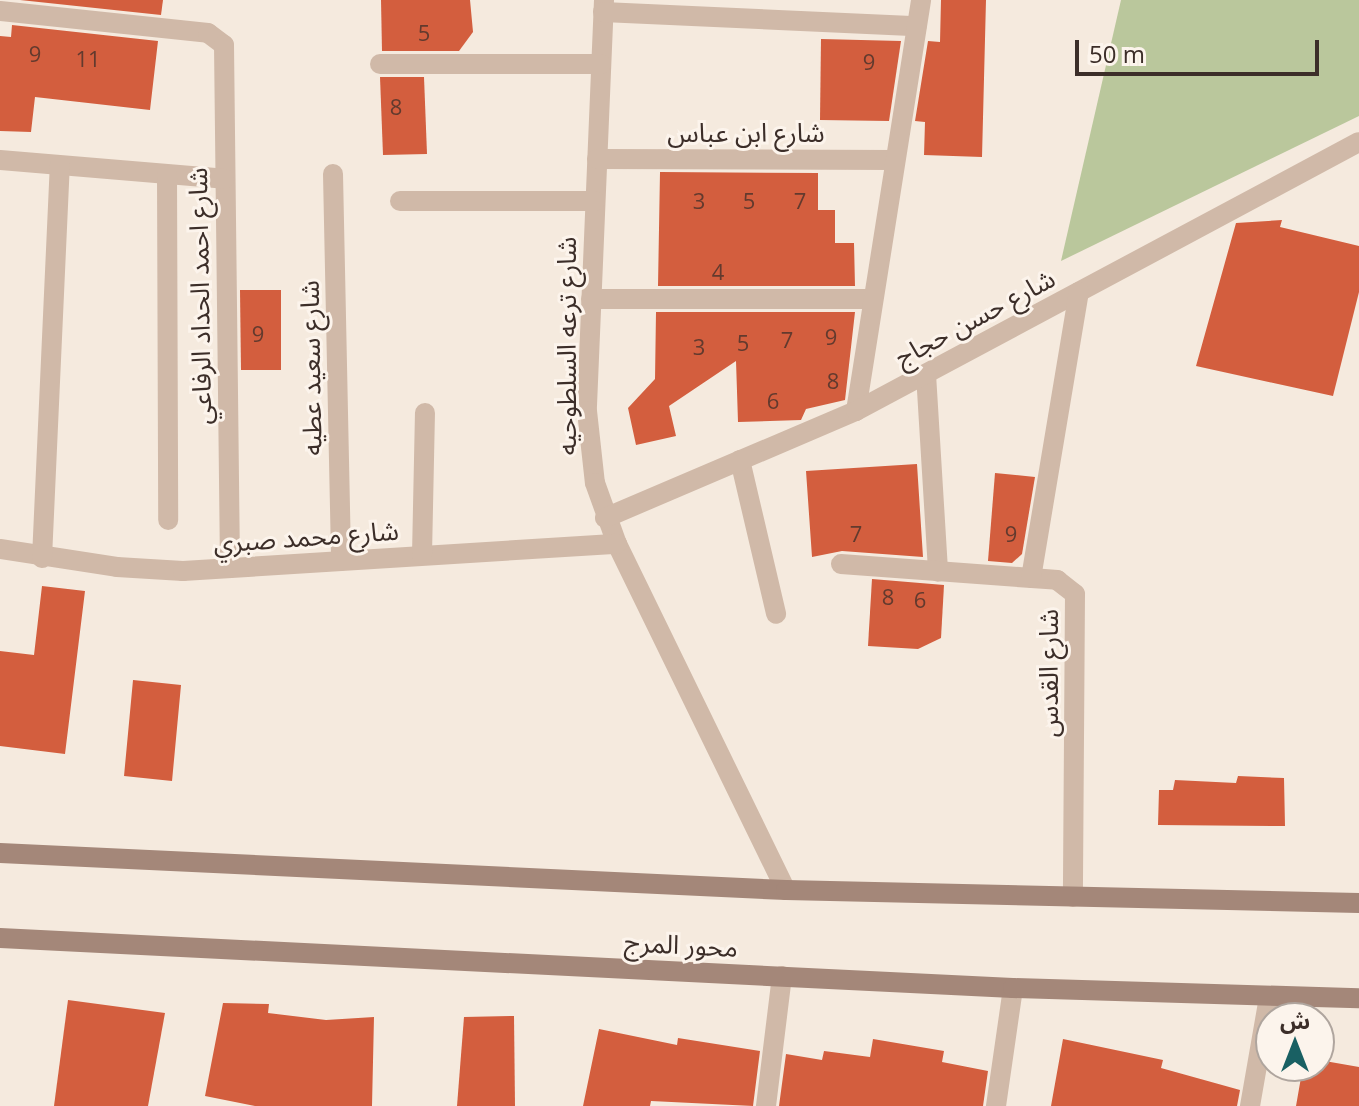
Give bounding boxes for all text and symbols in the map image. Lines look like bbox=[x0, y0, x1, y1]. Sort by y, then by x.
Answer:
house number: 5 bbox=[418, 20, 430, 46]
scale bar bbox=[1079, 24, 1323, 74]
text: 50 m bbox=[1089, 37, 1145, 70]
house number: 9 bbox=[29, 41, 41, 67]
house number: 11 bbox=[75, 46, 101, 72]
house number: 9 bbox=[863, 49, 875, 75]
house number: 8 bbox=[390, 94, 402, 120]
street label: شارع ابن عباس bbox=[667, 117, 825, 149]
street label: شارع احمد الحداد الرفاعي bbox=[182, 167, 218, 425]
house number: 3 bbox=[693, 188, 705, 214]
house number: 5 bbox=[743, 188, 755, 214]
house number: 7 bbox=[794, 188, 806, 214]
street label: شارع ترعه السلطوحيه bbox=[551, 237, 583, 455]
house number: 4 bbox=[712, 259, 724, 285]
street label: شارع حسن حجاج bbox=[890, 263, 1060, 373]
street label: شارع سعيد عطيه bbox=[294, 280, 328, 456]
house number: 9 bbox=[252, 321, 264, 347]
house number: 9 bbox=[825, 324, 837, 350]
house number: 7 bbox=[781, 327, 793, 353]
house number: 5 bbox=[737, 330, 749, 356]
house number: 3 bbox=[693, 334, 705, 360]
house number: 8 bbox=[827, 368, 839, 394]
house number: 6 bbox=[767, 388, 779, 414]
street label: شارع محمد صبري bbox=[212, 515, 400, 559]
house number: 7 bbox=[850, 521, 862, 547]
house number: 9 bbox=[1005, 521, 1017, 547]
house number: 8 bbox=[882, 584, 894, 610]
house number: 6 bbox=[914, 587, 926, 613]
street label: شارع القدس bbox=[1033, 609, 1065, 737]
street label: محور المرج bbox=[623, 926, 739, 964]
north arrow bbox=[1255, 1002, 1335, 1082]
text: ش bbox=[1280, 1005, 1310, 1035]

